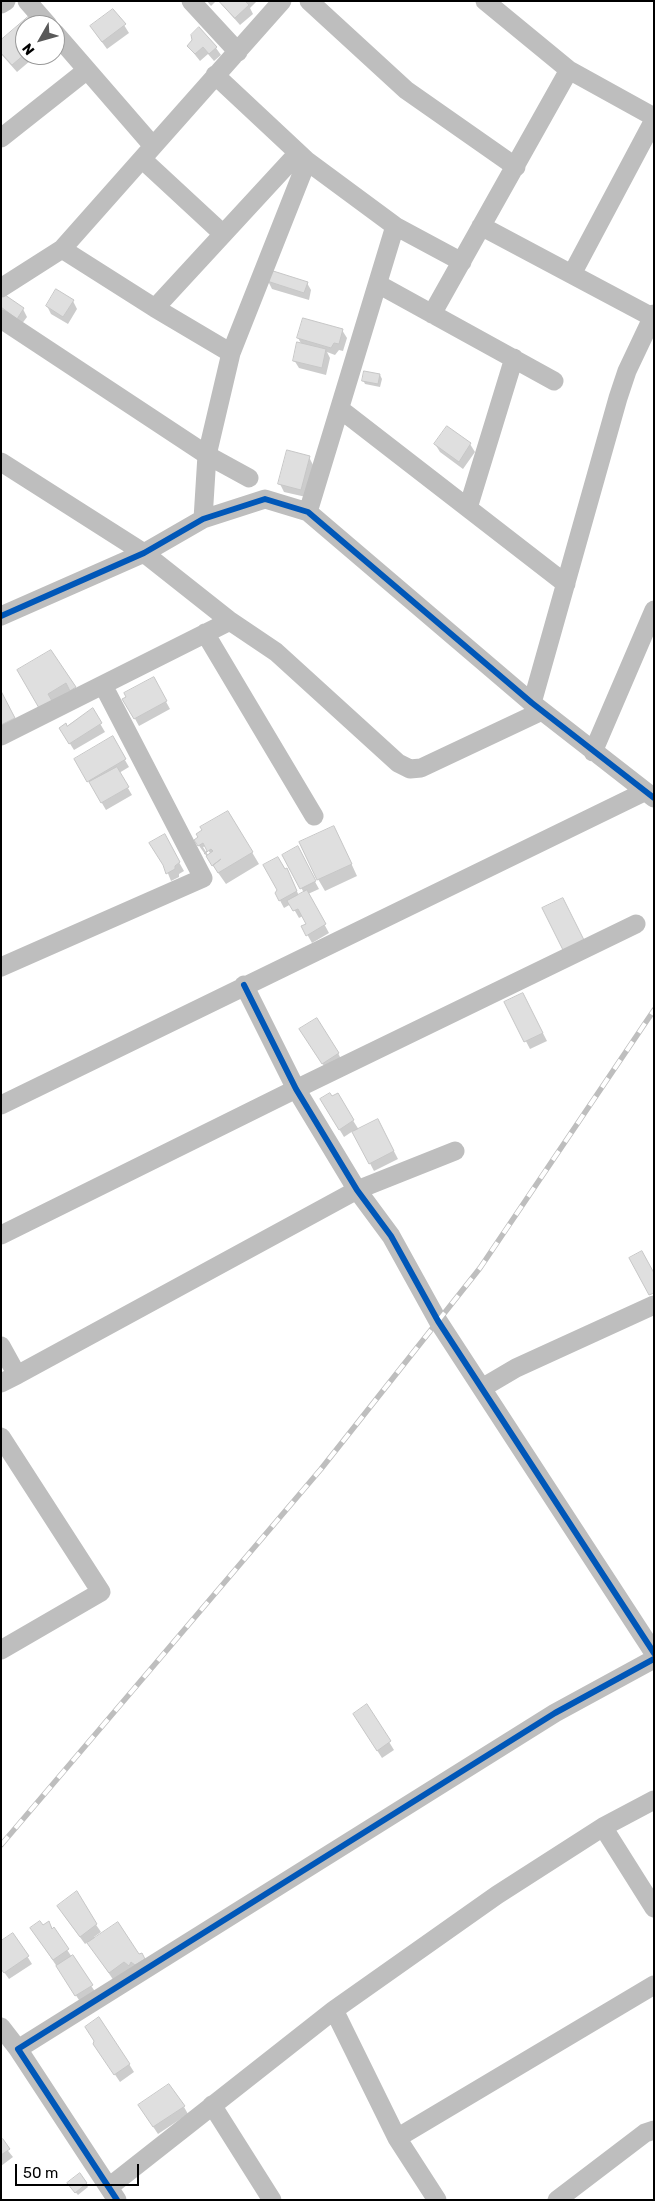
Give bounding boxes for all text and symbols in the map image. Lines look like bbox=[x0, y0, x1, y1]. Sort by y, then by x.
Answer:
north arrow bbox=[15, 15, 65, 65]
text: N bbox=[19, 40, 38, 58]
scale bar bbox=[18, 2154, 141, 2186]
text: 50 m bbox=[23, 2164, 58, 2182]

